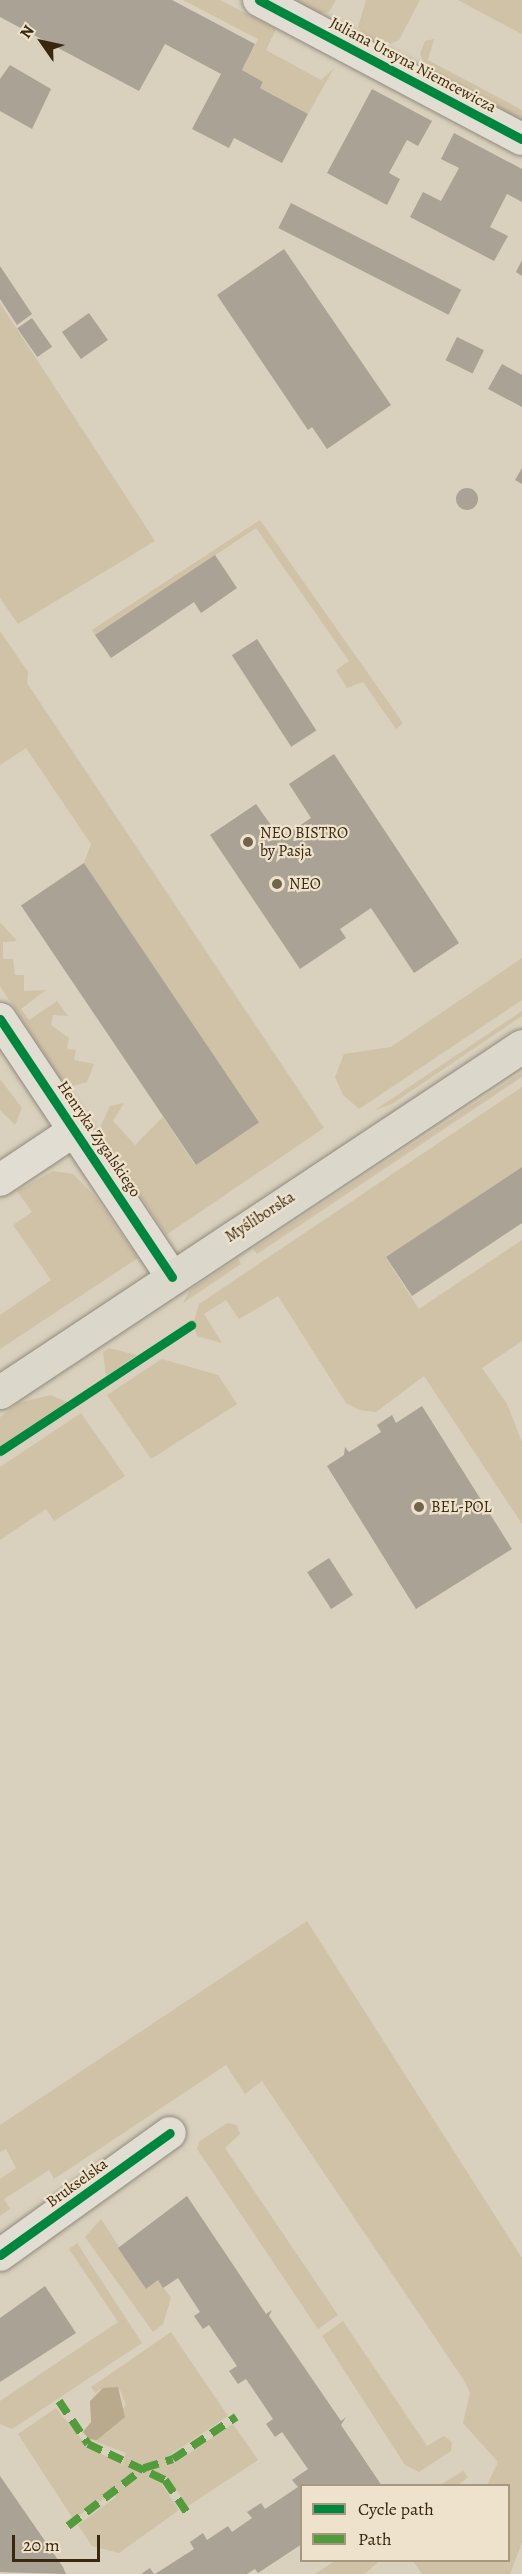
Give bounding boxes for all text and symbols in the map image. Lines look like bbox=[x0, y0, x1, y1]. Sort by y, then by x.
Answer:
north arrow bbox=[12, 12, 72, 72]
street label: Juliana Ursyna Niemcewicza bbox=[326, 13, 500, 117]
text: N bbox=[15, 21, 39, 43]
place label: NEO BISTRO by Pasja bbox=[260, 823, 348, 861]
marker: NEO BISTRO by Pasja bbox=[241, 835, 255, 849]
place label: NEO bbox=[289, 874, 321, 894]
marker: NEO bbox=[270, 877, 284, 891]
street label: Henryka Zygalskiego bbox=[53, 1077, 145, 1201]
street label: Myśliborska bbox=[222, 1187, 298, 1247]
place label: BEL-POL bbox=[431, 1497, 492, 1517]
marker: BEL-POL bbox=[412, 1500, 426, 1514]
street label: Brukselska bbox=[43, 2154, 111, 2212]
legend bbox=[300, 2484, 510, 2562]
text: Cycle path bbox=[358, 2497, 434, 2521]
scale bar bbox=[15, 2523, 104, 2561]
text: Path bbox=[358, 2527, 392, 2551]
text: 20 m bbox=[23, 2533, 60, 2557]

